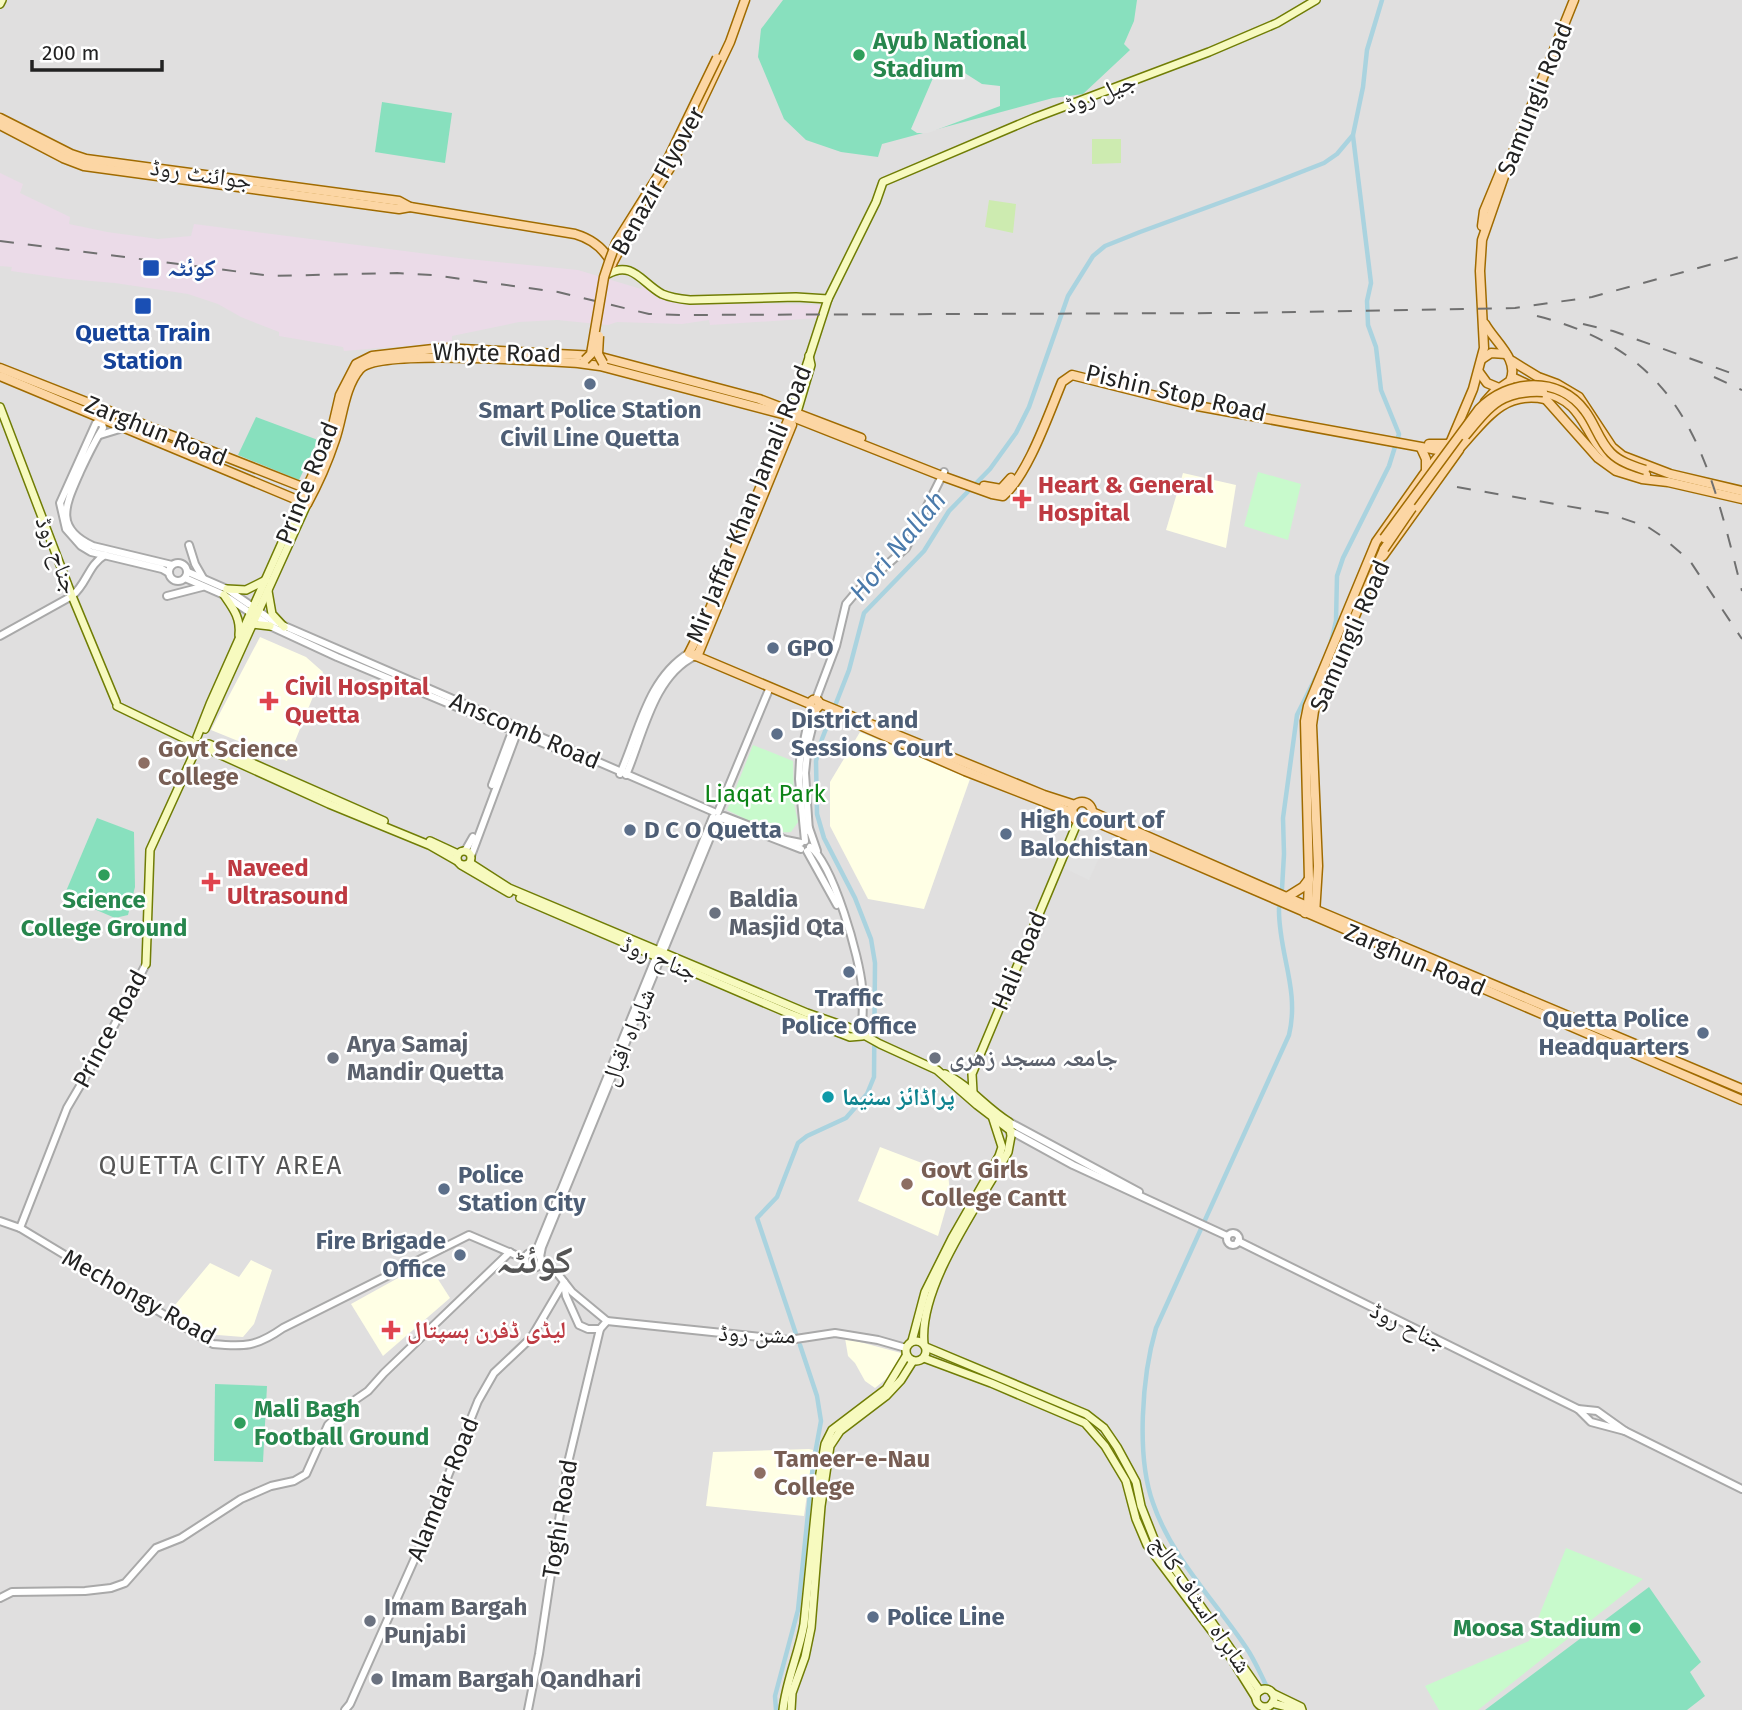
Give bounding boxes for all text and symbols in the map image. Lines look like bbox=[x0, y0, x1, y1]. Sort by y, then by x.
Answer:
street label: Samungli Road bbox=[1492, 18, 1578, 180]
place label: Ayub National Stadium bbox=[872, 27, 1027, 83]
scale bar bbox=[32, 28, 161, 72]
text: 200 m bbox=[42, 40, 99, 66]
marker: Ayub National Stadium bbox=[851, 47, 867, 63]
street label: جیل روڈ bbox=[1060, 67, 1140, 119]
street label: Benazir Flyover bbox=[606, 101, 711, 260]
street label: جوائنٹ روڈ bbox=[148, 153, 254, 195]
place label: کوئٹہ bbox=[167, 254, 216, 282]
marker: کوئٹہ bbox=[141, 258, 161, 278]
marker: Quetta Train Station bbox=[133, 296, 153, 316]
place label: Quetta Train Station bbox=[75, 319, 211, 375]
street label: Whyte Road bbox=[432, 338, 562, 368]
street label: Pishin Stop Road bbox=[1083, 359, 1269, 427]
street label: Mir Jaffar Khan Jamali Road bbox=[680, 361, 818, 647]
marker: Smart Police Station Civil Line Quetta bbox=[582, 376, 598, 392]
street label: Zarghun Road bbox=[81, 390, 231, 472]
place label: Smart Police Station Civil Line Quetta bbox=[478, 396, 702, 452]
street label: Prince Road bbox=[270, 418, 344, 548]
place label: Heart & General Hospital bbox=[1038, 471, 1214, 527]
water label: Hori Nallah bbox=[843, 485, 953, 607]
marker: Heart & General Hospital bbox=[1012, 489, 1032, 509]
street label: جناح روڈ bbox=[29, 512, 84, 598]
street label: Samungli Road bbox=[1304, 556, 1396, 716]
place label: GPO bbox=[787, 634, 833, 662]
marker: GPO bbox=[765, 640, 781, 656]
place label: Civil Hospital Quetta bbox=[285, 673, 430, 729]
street label: Anscomb Road bbox=[446, 687, 604, 775]
marker: Civil Hospital Quetta bbox=[259, 691, 279, 711]
place label: District and Sessions Court bbox=[791, 706, 954, 762]
marker: District and Sessions Court bbox=[769, 726, 785, 742]
place label: Govt Science College bbox=[158, 735, 298, 791]
marker: Govt Science College bbox=[136, 755, 152, 771]
park label: Liaqat Park bbox=[704, 780, 826, 808]
place label: High Court of Balochistan bbox=[1020, 806, 1166, 862]
place label: D C O Quetta bbox=[644, 816, 782, 844]
marker: D C O Quetta bbox=[622, 822, 638, 838]
marker: High Court of Balochistan bbox=[998, 826, 1014, 842]
place label: Naveed Ultrasound bbox=[227, 854, 348, 910]
marker: Science College Ground bbox=[96, 867, 112, 883]
marker: Naveed Ultrasound bbox=[201, 872, 221, 892]
place label: Baldia Masjid Qta bbox=[729, 885, 845, 941]
place label: Science College Ground bbox=[21, 886, 187, 942]
marker: Baldia Masjid Qta bbox=[707, 905, 723, 921]
street label: Hali Road bbox=[986, 907, 1052, 1015]
street label: Zarghun Road bbox=[1340, 918, 1490, 1002]
street label: جناح روڈ bbox=[616, 929, 701, 988]
marker: Traffic Police Office bbox=[841, 964, 857, 980]
street label: Prince Road bbox=[67, 965, 153, 1093]
street label: شاہراہ اقبال bbox=[595, 984, 661, 1090]
place label: Traffic Police Office bbox=[781, 984, 917, 1040]
place label: Quetta Police Headquarters bbox=[1539, 1005, 1689, 1061]
marker: Quetta Police Headquarters bbox=[1695, 1025, 1711, 1041]
place label: Arya Samaj Mandir Quetta bbox=[346, 1030, 504, 1086]
place label: جامعہ مسجد زھری bbox=[949, 1044, 1118, 1072]
marker: Arya Samaj Mandir Quetta bbox=[325, 1050, 341, 1066]
marker: جامعہ مسجد زھری bbox=[927, 1050, 943, 1066]
place label: پراڈائز سنیما bbox=[842, 1083, 955, 1111]
marker: پراڈائز سنیما bbox=[820, 1089, 836, 1105]
district label: QUETTA CITY AREA bbox=[99, 1150, 343, 1181]
place label: Govt Girls College Cantt bbox=[921, 1156, 1067, 1212]
place label: Police Station City bbox=[458, 1161, 586, 1217]
marker: Govt Girls College Cantt bbox=[899, 1176, 915, 1192]
marker: Police Station City bbox=[436, 1181, 452, 1197]
place label: Fire Brigade Office bbox=[316, 1227, 446, 1283]
district label: کوئٹہ bbox=[495, 1237, 573, 1283]
street label: Mechongy Road bbox=[57, 1243, 221, 1351]
marker: Fire Brigade Office bbox=[452, 1247, 468, 1263]
street label: جناح روڈ bbox=[1365, 1296, 1450, 1357]
place label: لیڈی ڈفرن ہسپتال bbox=[407, 1316, 566, 1344]
street label: مشن روڈ bbox=[718, 1319, 796, 1349]
marker: لیڈی ڈفرن ہسپتال bbox=[381, 1320, 401, 1340]
place label: Mali Bagh Football Ground bbox=[254, 1395, 429, 1451]
street label: Alamdar Road bbox=[401, 1413, 485, 1565]
marker: Mali Bagh Football Ground bbox=[232, 1415, 248, 1431]
place label: Tameer-e-Nau College bbox=[774, 1445, 930, 1501]
street label: Toghi Road bbox=[537, 1457, 583, 1581]
marker: Tameer-e-Nau College bbox=[752, 1465, 768, 1481]
street label: شاہراہ اسٹاف کالج bbox=[1144, 1530, 1257, 1679]
place label: Imam Bargah Punjabi bbox=[384, 1593, 527, 1649]
place label: Police Line bbox=[887, 1603, 1005, 1631]
marker: Police Line bbox=[865, 1609, 881, 1625]
marker: Imam Bargah Punjabi bbox=[362, 1613, 378, 1629]
place label: Moosa Stadium bbox=[1453, 1614, 1621, 1642]
marker: Moosa Stadium bbox=[1627, 1620, 1643, 1636]
place label: Imam Bargah Qandhari bbox=[391, 1665, 641, 1693]
marker: Imam Bargah Qandhari bbox=[369, 1671, 385, 1687]

